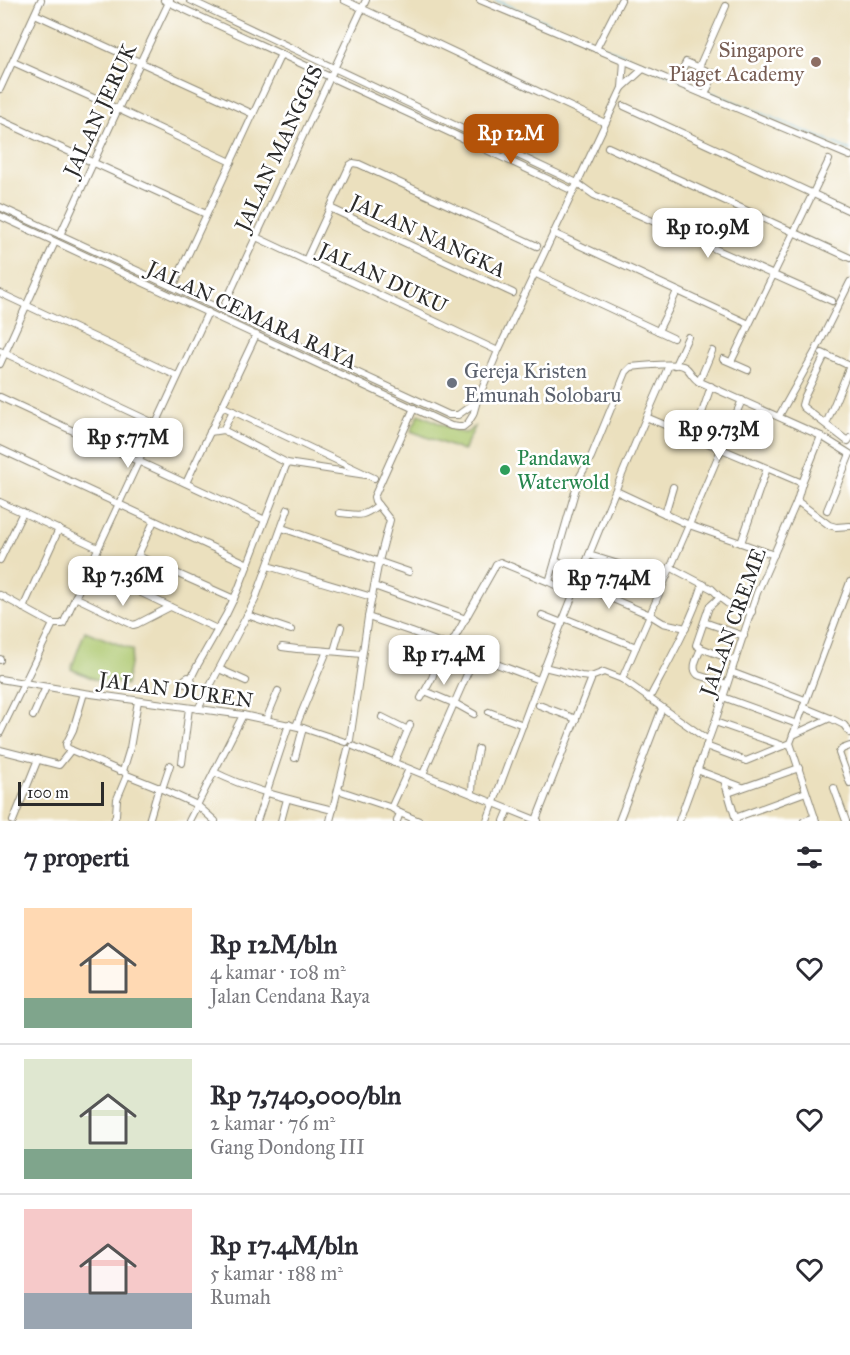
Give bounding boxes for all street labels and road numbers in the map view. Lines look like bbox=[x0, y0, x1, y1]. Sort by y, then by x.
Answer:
street label: JALAN JERUK bbox=[57, 38, 143, 183]
street label: JALAN MANGGIS bbox=[228, 61, 329, 237]
street label: JALAN NANGKA bbox=[344, 188, 510, 283]
street label: JALAN DUKU bbox=[313, 236, 452, 319]
street label: JALAN CEMARA RAYA bbox=[141, 254, 361, 375]
street label: JALAN CREME bbox=[693, 544, 772, 702]
street label: JALAN DUREN bbox=[95, 666, 255, 714]

